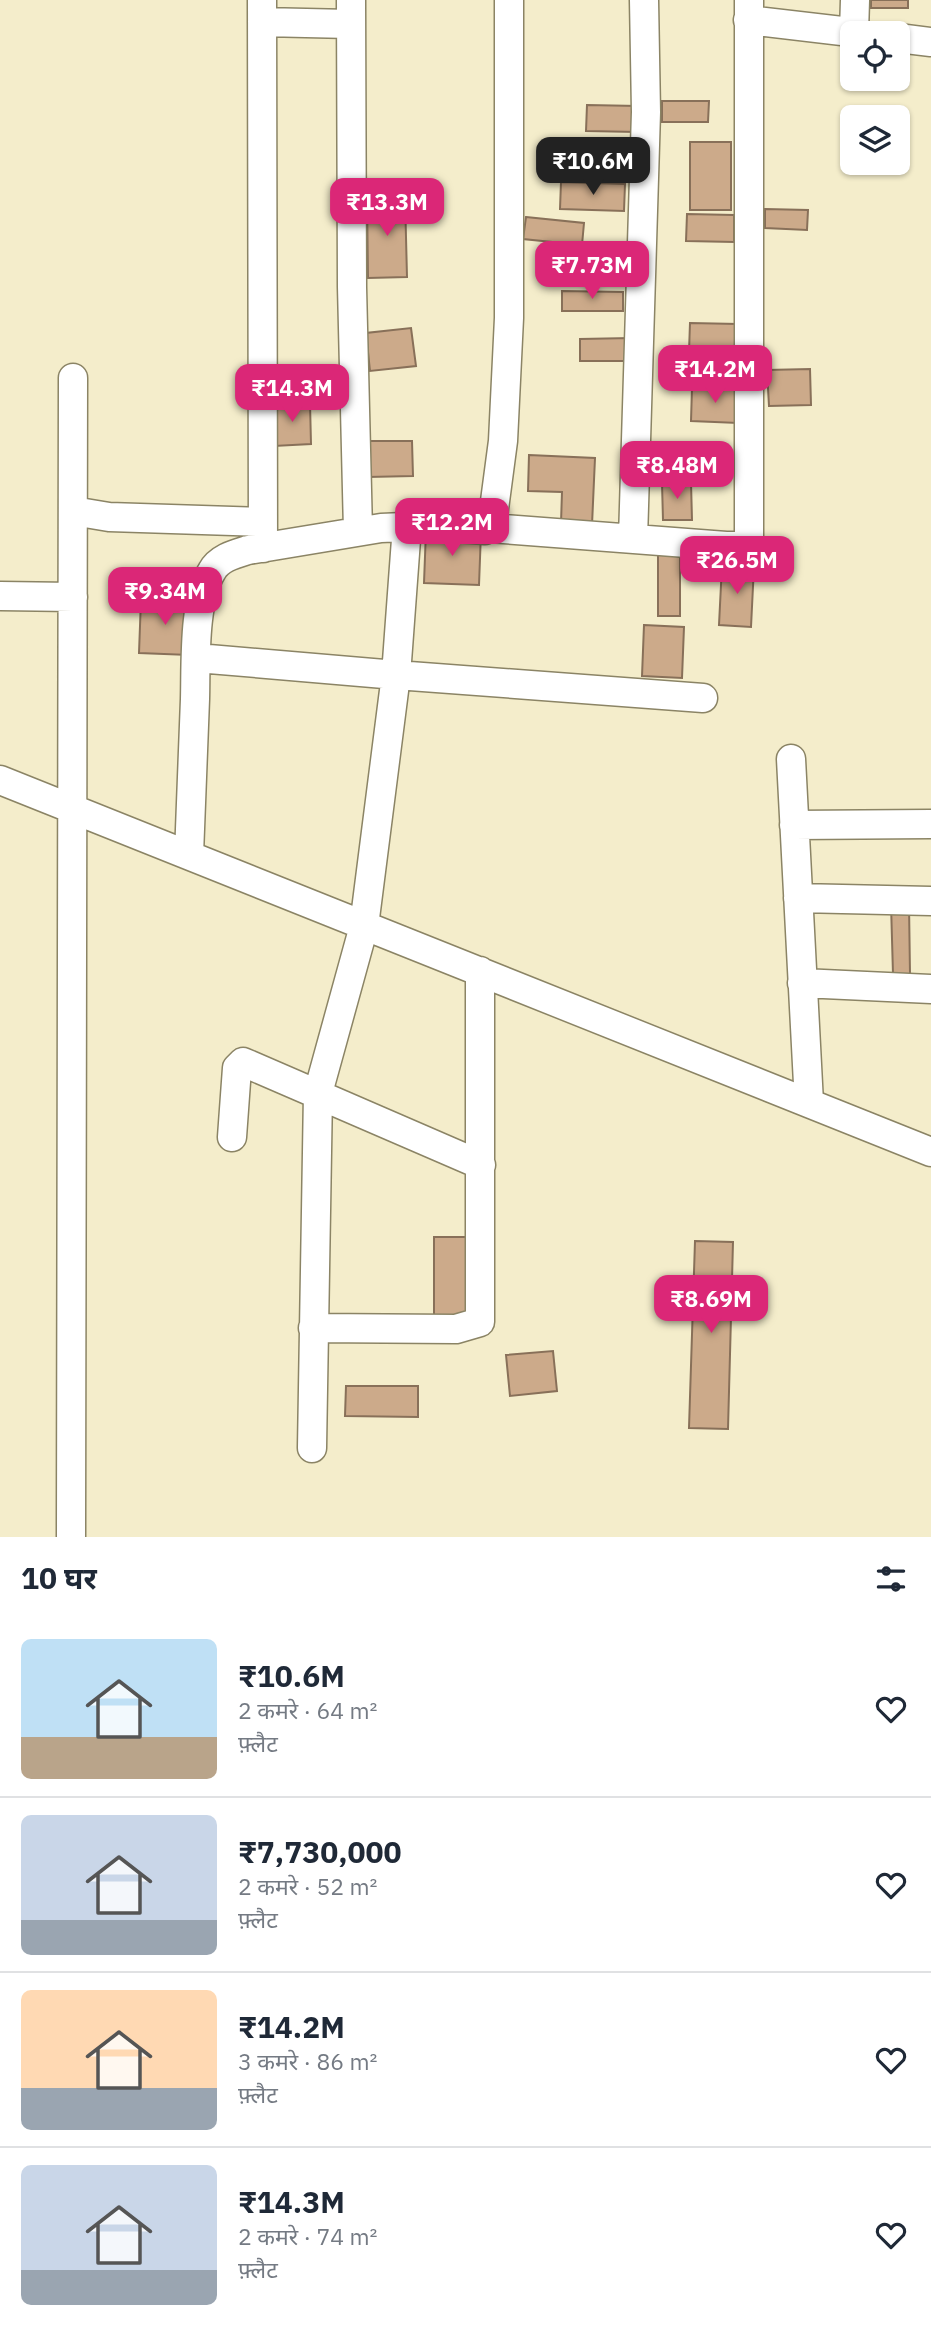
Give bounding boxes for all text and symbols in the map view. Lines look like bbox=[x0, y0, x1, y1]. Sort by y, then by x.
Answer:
map controls bbox=[840, 21, 910, 175]
button: locate bbox=[840, 21, 910, 91]
button: layers bbox=[840, 105, 910, 175]
pin: ₹10.6M bbox=[536, 138, 650, 197]
text: ₹10.6M bbox=[552, 145, 634, 175]
pin: ₹13.3M bbox=[330, 178, 444, 238]
text: ₹13.3M bbox=[346, 186, 428, 216]
pin: ₹7.73M bbox=[535, 242, 649, 301]
text: ₹7.73M bbox=[551, 249, 633, 279]
pin: ₹14.2M bbox=[658, 346, 772, 405]
text: ₹14.2M bbox=[674, 353, 756, 383]
pin: ₹14.3M bbox=[235, 364, 349, 424]
text: ₹14.3M bbox=[251, 372, 333, 402]
pin: ₹8.48M bbox=[620, 442, 734, 501]
text: ₹8.48M bbox=[636, 449, 718, 479]
pin: ₹12.2M bbox=[395, 498, 509, 558]
text: ₹12.2M bbox=[411, 506, 493, 536]
pin: ₹26.5M bbox=[680, 536, 794, 596]
text: ₹26.5M bbox=[696, 544, 778, 574]
pin: ₹9.34M bbox=[108, 568, 222, 627]
text: ₹9.34M bbox=[124, 575, 206, 605]
pin: ₹8.69M bbox=[654, 1276, 768, 1335]
text: ₹8.69M bbox=[670, 1283, 752, 1313]
text: 10 घर bbox=[21, 1558, 97, 1597]
icon: filters bbox=[872, 1560, 910, 1598]
text: ₹10.6M bbox=[238, 1656, 345, 1695]
icon: home bbox=[77, 1667, 161, 1751]
icon: heart bbox=[872, 1690, 910, 1728]
text: 2 कमरे · 64 m² bbox=[238, 1695, 377, 1725]
text: फ़्लैट bbox=[238, 1728, 278, 1758]
text: ₹7,730,000 bbox=[238, 1832, 401, 1871]
icon: home bbox=[77, 1843, 161, 1927]
icon: heart bbox=[872, 1866, 910, 1904]
text: 2 कमरे · 52 m² bbox=[238, 1871, 377, 1901]
text: फ़्लैट bbox=[238, 1904, 278, 1934]
text: ₹14.2M bbox=[238, 2007, 345, 2046]
icon: home bbox=[77, 2018, 161, 2102]
icon: heart bbox=[872, 2041, 910, 2079]
text: 3 कमरे · 86 m² bbox=[238, 2046, 377, 2076]
text: फ़्लैट bbox=[238, 2079, 278, 2109]
text: ₹14.3M bbox=[238, 2182, 345, 2221]
icon: home bbox=[77, 2193, 161, 2277]
icon: heart bbox=[872, 2216, 910, 2254]
text: 2 कमरे · 74 m² bbox=[238, 2221, 377, 2251]
text: फ़्लैट bbox=[238, 2254, 278, 2284]

